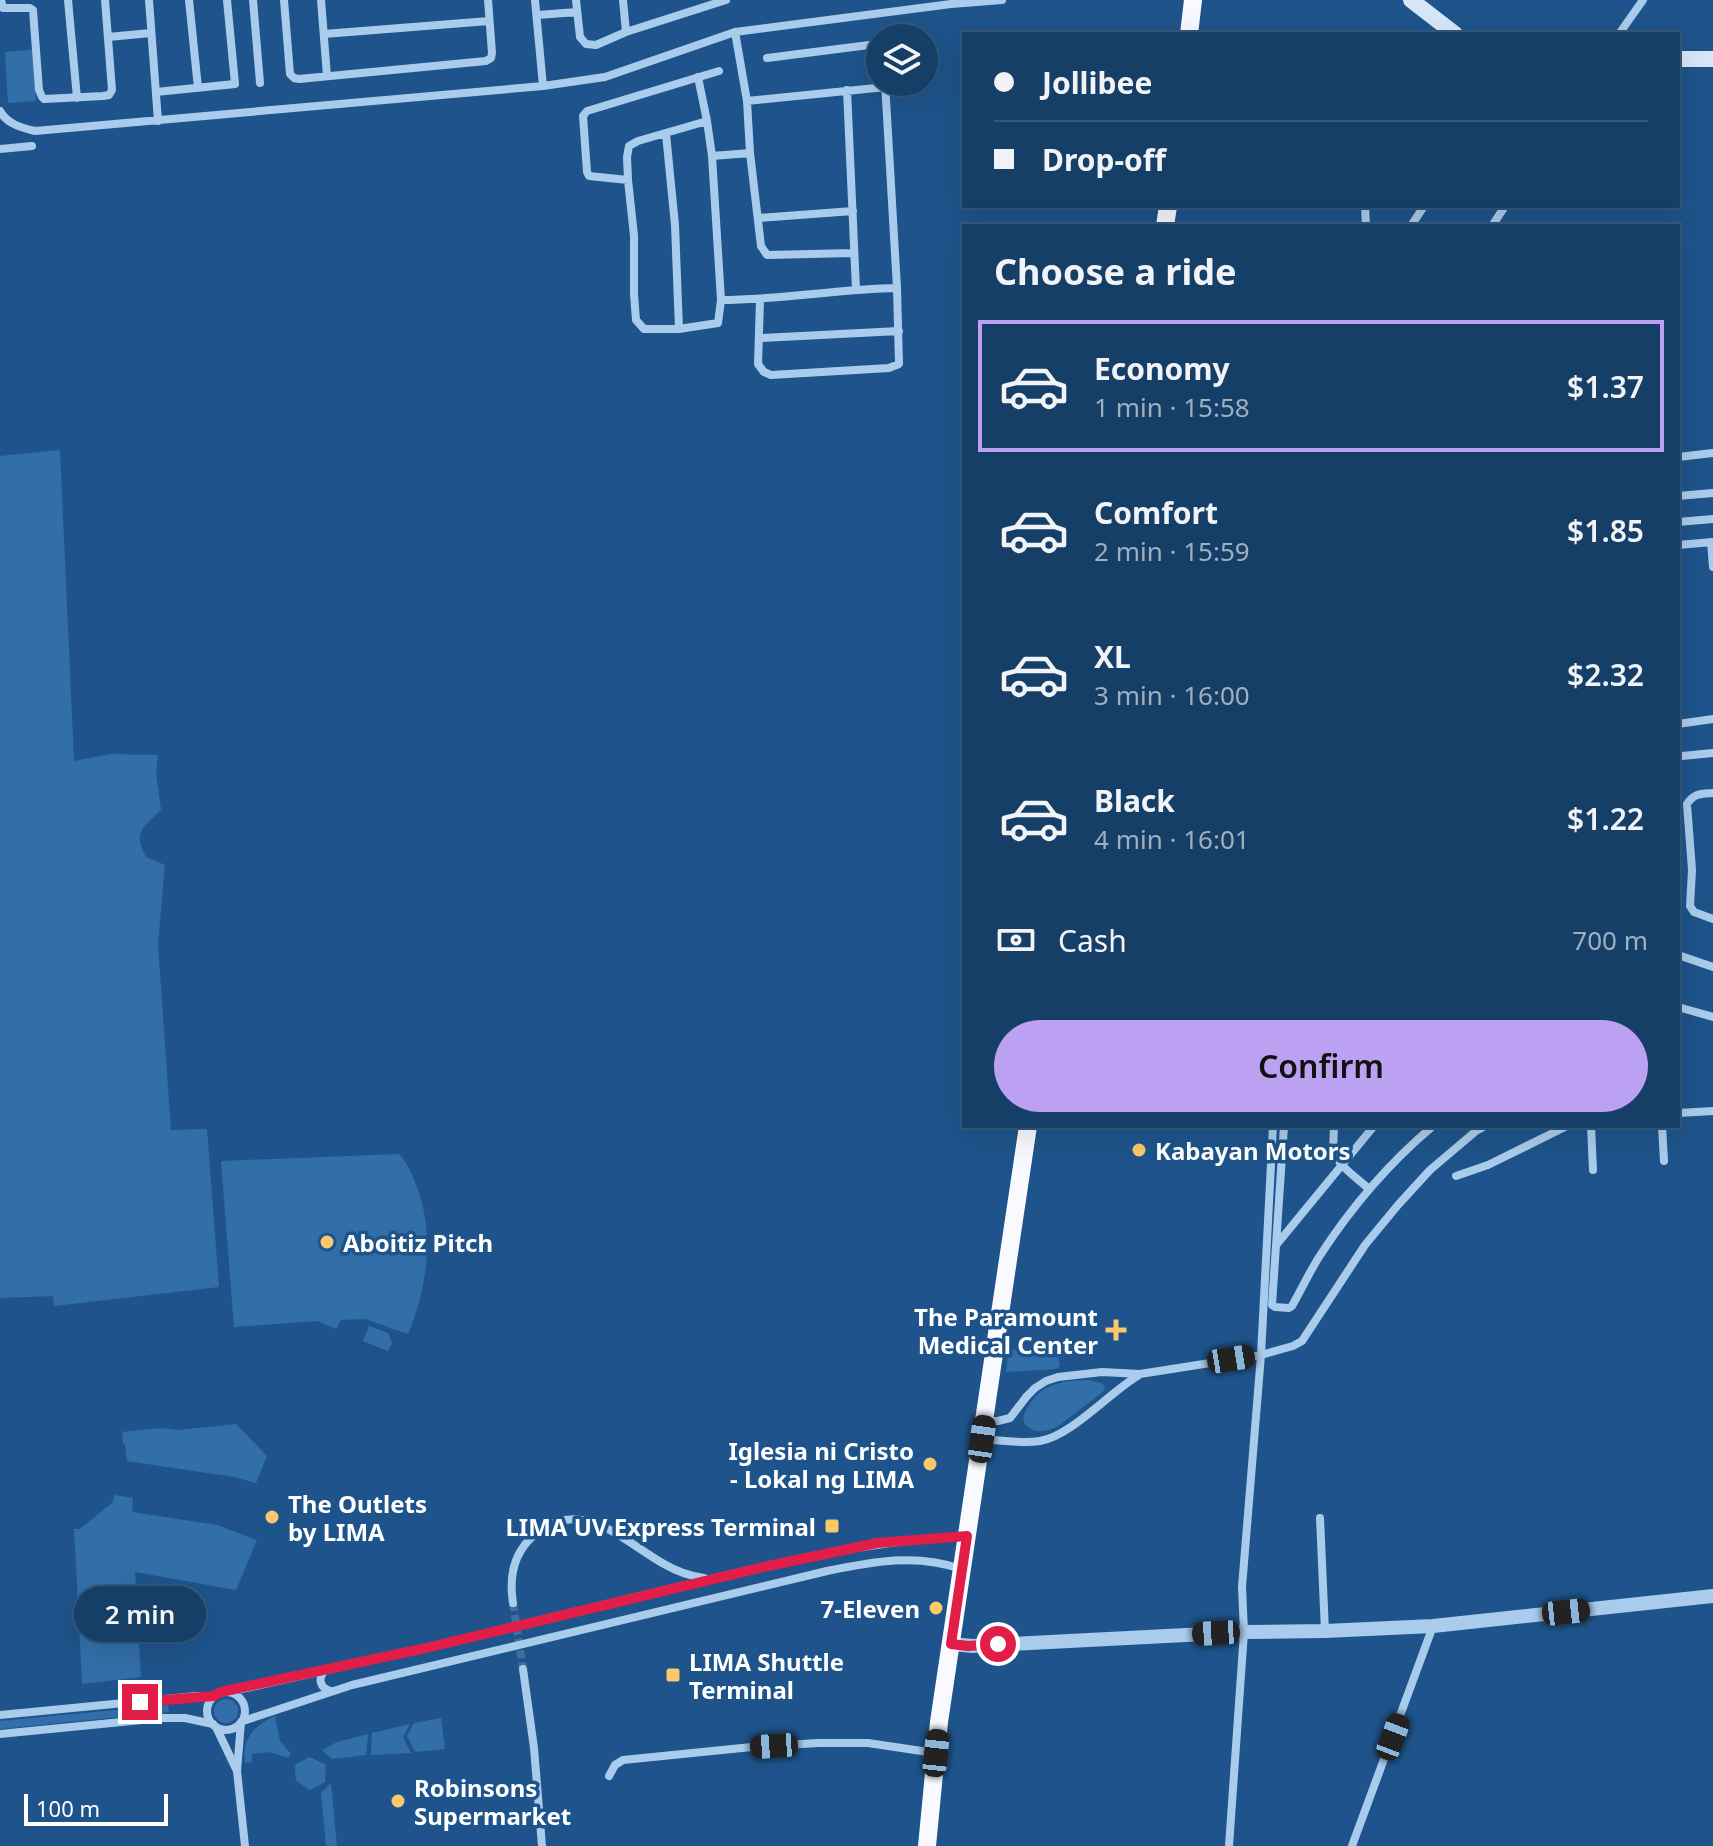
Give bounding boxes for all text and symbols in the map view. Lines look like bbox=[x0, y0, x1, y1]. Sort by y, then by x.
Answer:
map controls bbox=[866, 24, 938, 96]
button: layers bbox=[866, 24, 938, 96]
text: Jollibee bbox=[1042, 62, 1152, 103]
text: Drop-off bbox=[1042, 139, 1166, 180]
text: Choose a ride bbox=[994, 247, 1236, 296]
text: Economy bbox=[1094, 348, 1230, 389]
icon: car bbox=[998, 350, 1070, 422]
text: $1.37 bbox=[1567, 366, 1644, 407]
text: 1 min · 15:58 bbox=[1094, 389, 1250, 425]
text: Comfort bbox=[1094, 492, 1218, 533]
icon: car bbox=[998, 494, 1070, 566]
text: $1.85 bbox=[1567, 510, 1644, 551]
text: 2 min · 15:59 bbox=[1094, 533, 1250, 569]
text: XL bbox=[1094, 636, 1131, 677]
icon: car bbox=[998, 638, 1070, 710]
text: $2.32 bbox=[1567, 654, 1644, 695]
text: 3 min · 16:00 bbox=[1094, 677, 1250, 713]
text: Black bbox=[1094, 780, 1175, 821]
icon: car bbox=[998, 782, 1070, 854]
text: $1.22 bbox=[1567, 798, 1644, 839]
text: 4 min · 16:01 bbox=[1094, 821, 1250, 857]
icon: cash bbox=[994, 918, 1038, 962]
text: Cash bbox=[1058, 920, 1127, 961]
text: 700 m bbox=[1572, 922, 1648, 958]
button: Confirm bbox=[994, 1020, 1648, 1112]
place label: Kabayan Motors bbox=[1155, 1134, 1351, 1167]
marker: Kabayan Motors bbox=[1130, 1141, 1148, 1159]
place label: Aboitiz Pitch bbox=[343, 1226, 493, 1259]
marker: Aboitiz Pitch bbox=[318, 1233, 336, 1251]
place label: The Paramount Medical Center bbox=[914, 1300, 1098, 1361]
marker: The Paramount Medical Center bbox=[1105, 1319, 1127, 1341]
car bbox=[1205, 1343, 1257, 1375]
car bbox=[967, 1414, 997, 1464]
place label: Iglesia ni Cristo - Lokal ng LIMA bbox=[728, 1434, 914, 1495]
marker: Iglesia ni Cristo - Lokal ng LIMA bbox=[921, 1455, 939, 1473]
place label: The Outlets by LIMA bbox=[288, 1487, 427, 1548]
marker: The Outlets by LIMA bbox=[263, 1508, 281, 1526]
place label: LIMA UV Express Terminal bbox=[505, 1510, 816, 1543]
marker: LIMA UV Express Terminal bbox=[823, 1517, 841, 1535]
callout: 2 min bbox=[74, 1586, 206, 1642]
place label: 7-Eleven bbox=[821, 1592, 920, 1625]
text: 2 min bbox=[105, 1596, 175, 1632]
car bbox=[1541, 1598, 1591, 1626]
marker: 7-Eleven bbox=[927, 1599, 945, 1617]
car bbox=[1191, 1620, 1241, 1646]
route start bbox=[980, 1626, 1016, 1662]
place label: LIMA Shuttle Terminal bbox=[689, 1645, 844, 1706]
marker: LIMA Shuttle Terminal bbox=[664, 1666, 682, 1684]
route end bbox=[122, 1684, 158, 1720]
car bbox=[1373, 1710, 1413, 1764]
car bbox=[922, 1728, 950, 1778]
car bbox=[749, 1732, 799, 1760]
place label: Robinsons Supermarket bbox=[414, 1771, 571, 1832]
scale bar bbox=[24, 1790, 168, 1826]
marker: Robinsons Supermarket bbox=[389, 1792, 407, 1810]
text: 100 m bbox=[36, 1793, 100, 1823]

